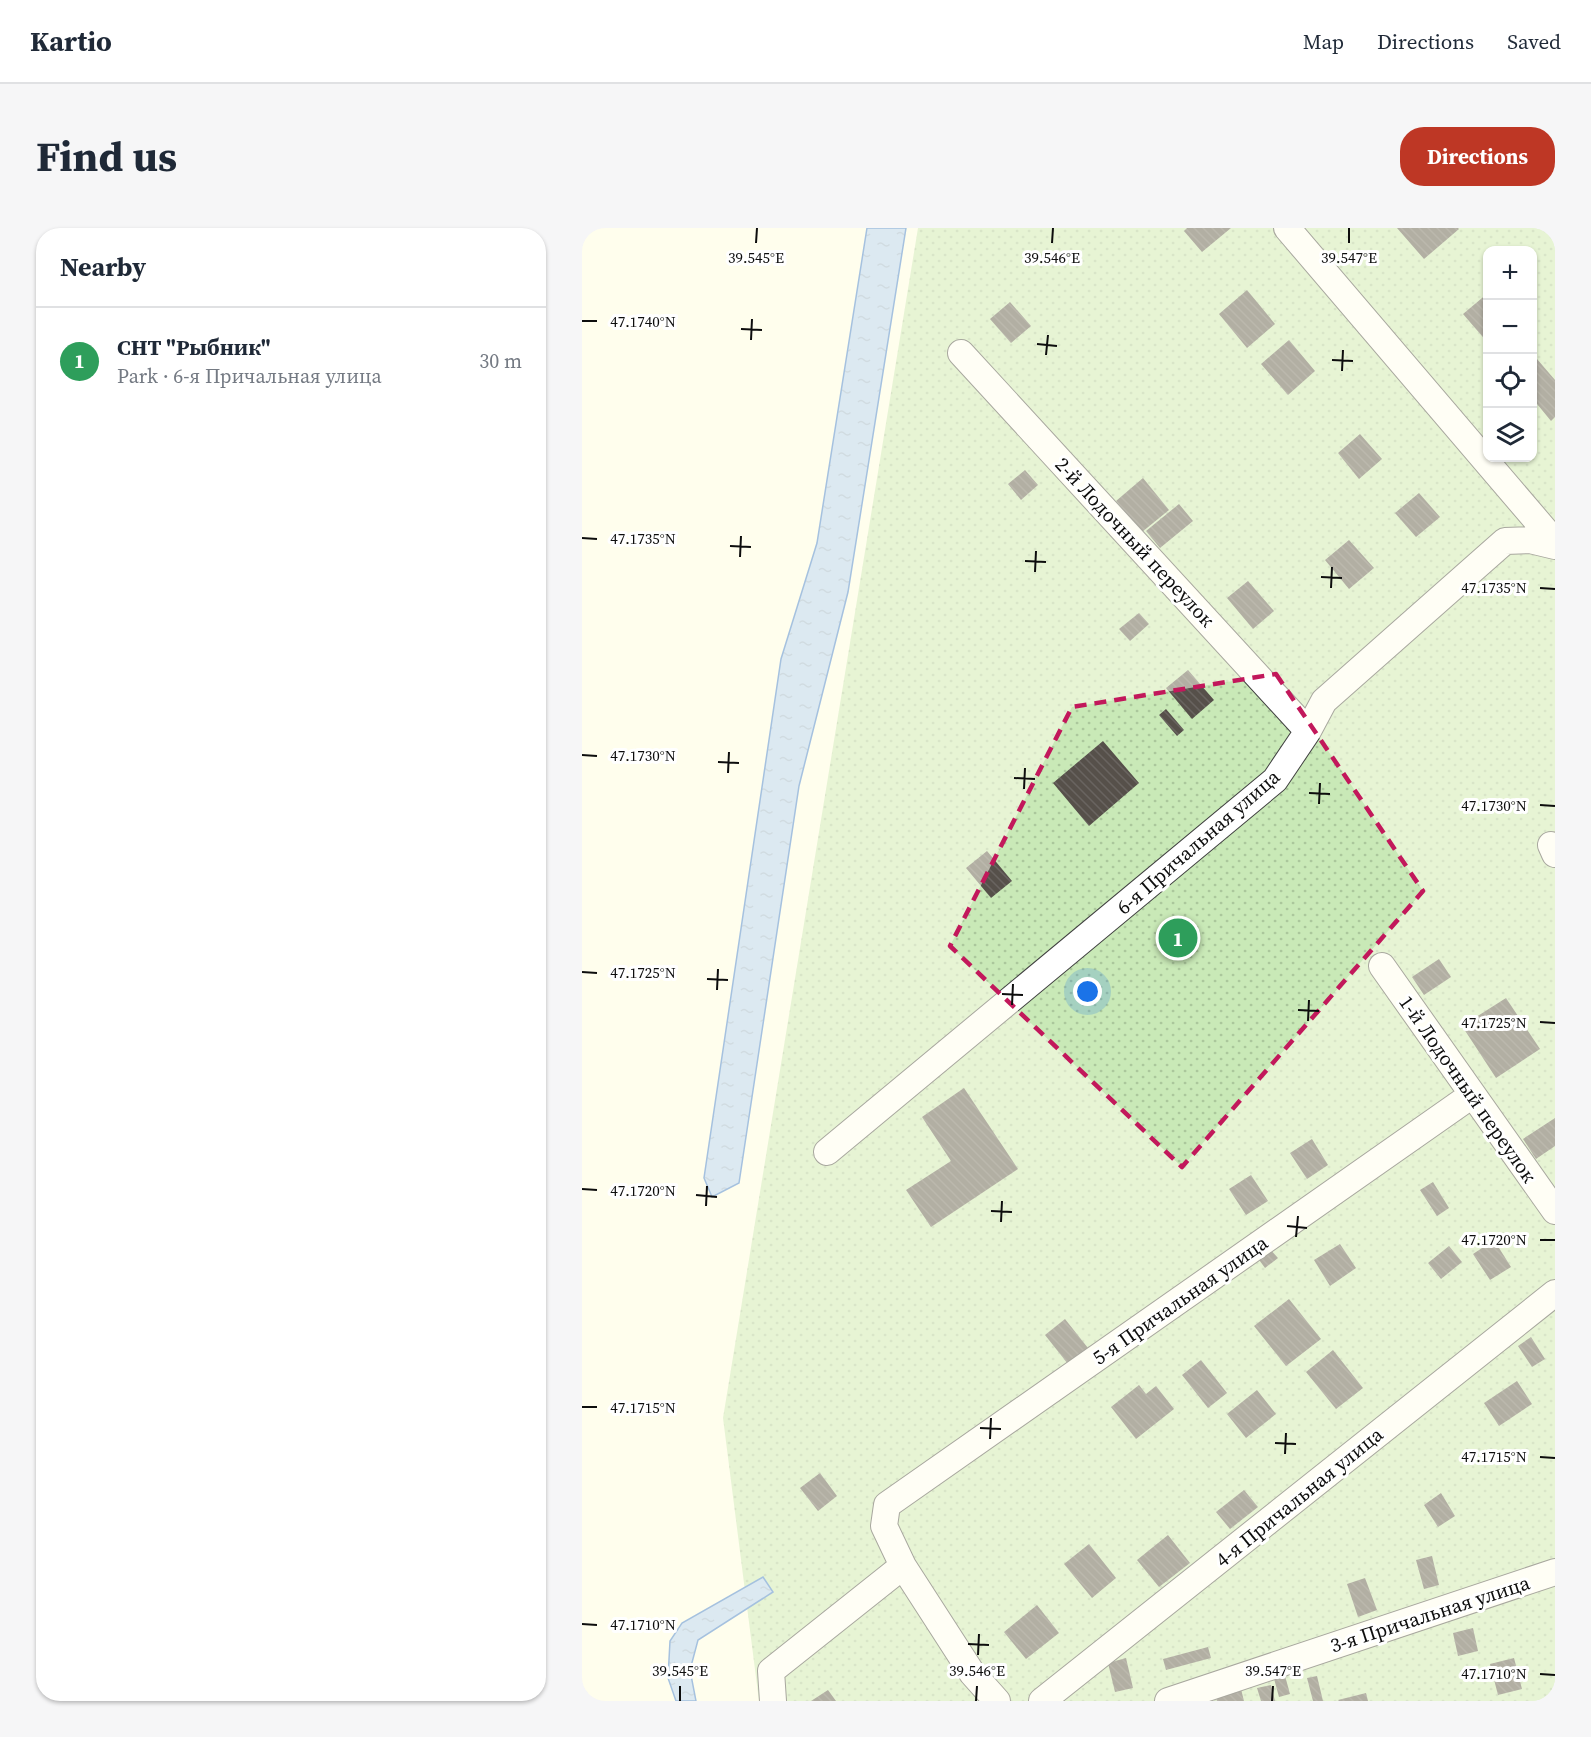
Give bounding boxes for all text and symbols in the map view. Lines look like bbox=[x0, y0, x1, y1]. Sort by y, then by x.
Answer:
text: Kartio bbox=[30, 22, 112, 60]
text: Map bbox=[1303, 27, 1344, 56]
text: Directions bbox=[1377, 27, 1474, 56]
text: Saved bbox=[1507, 27, 1561, 56]
text: Find us bbox=[36, 127, 177, 185]
button: Directions bbox=[1400, 127, 1555, 186]
map controls bbox=[1483, 246, 1537, 462]
button: + bbox=[1483, 246, 1537, 300]
text: 39.545°E bbox=[728, 247, 784, 268]
text: 39.546°E bbox=[1024, 247, 1080, 268]
text: 39.547°E bbox=[1321, 247, 1377, 268]
text: Nearby bbox=[60, 249, 146, 285]
button: − bbox=[1483, 300, 1537, 354]
text: 47.1740°N bbox=[610, 311, 676, 332]
text: СНТ "Рыбник" bbox=[117, 332, 271, 362]
text: 1 bbox=[74, 347, 85, 375]
text: 30 m bbox=[479, 347, 522, 375]
button: locate bbox=[1483, 354, 1537, 408]
text: Park · 6-я Причальная улица bbox=[117, 362, 382, 390]
button: layers bbox=[1483, 408, 1537, 462]
street label: 2-й Лодочный переулок bbox=[1049, 451, 1221, 633]
text: 47.1735°N bbox=[610, 528, 676, 549]
text: 47.1735°N bbox=[1461, 577, 1527, 598]
text: 47.1730°N bbox=[610, 745, 676, 766]
street label: 6-я Причальная улица bbox=[1110, 763, 1286, 921]
text: 47.1730°N bbox=[1461, 795, 1527, 816]
pin: 1 bbox=[1158, 916, 1198, 960]
text: 47.1725°N bbox=[610, 962, 676, 983]
your location bbox=[1073, 977, 1102, 1006]
street label: 1-й Лодочный переулок bbox=[1393, 990, 1543, 1188]
text: 47.1725°N bbox=[1461, 1012, 1527, 1033]
text: 47.1720°N bbox=[610, 1180, 676, 1201]
street label: 5-я Причальная улица bbox=[1087, 1228, 1274, 1371]
text: 47.1720°N bbox=[1461, 1229, 1527, 1250]
text: 47.1715°N bbox=[610, 1397, 676, 1418]
street label: 4-я Причальная улица bbox=[1209, 1420, 1389, 1573]
text: 47.1715°N bbox=[1461, 1446, 1527, 1467]
street label: 3-я Причальная улица bbox=[1327, 1568, 1534, 1660]
text: 47.1710°N bbox=[610, 1614, 676, 1635]
text: 39.545°E bbox=[652, 1660, 708, 1681]
text: 39.546°E bbox=[949, 1660, 1005, 1681]
text: 39.547°E bbox=[1245, 1660, 1301, 1681]
text: 47.1710°N bbox=[1461, 1663, 1527, 1684]

